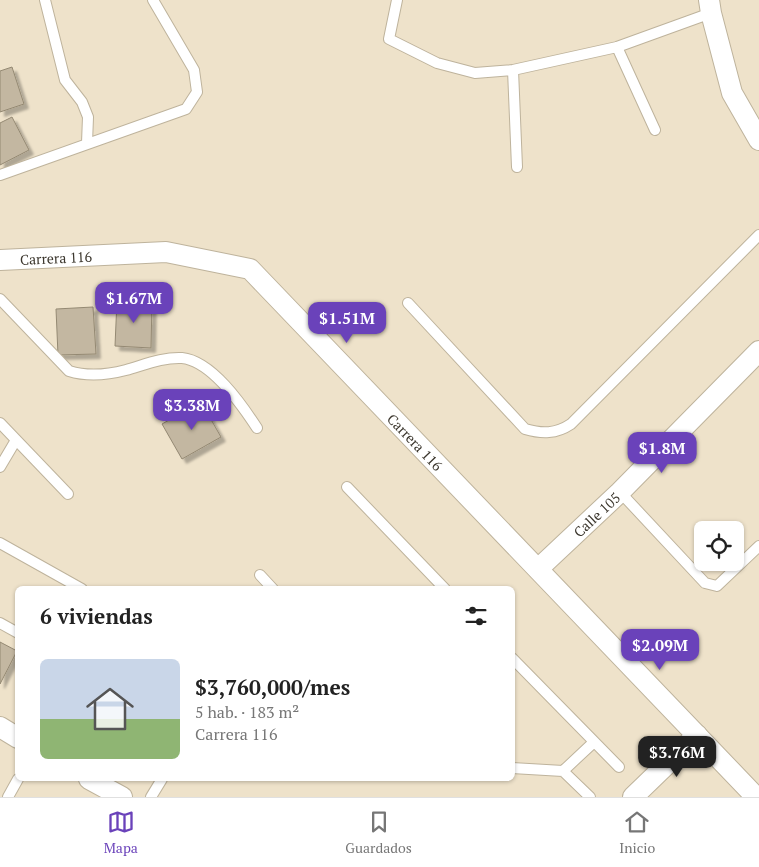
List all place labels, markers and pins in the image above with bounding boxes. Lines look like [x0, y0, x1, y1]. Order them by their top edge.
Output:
pin: $1.67M [93, 282, 175, 324]
pin: $1.51M [306, 302, 388, 344]
pin: $3.38M [151, 388, 233, 431]
pin: $1.8M [627, 432, 697, 474]
pin: $2.09M [619, 628, 701, 671]
pin: $3.76M [636, 736, 718, 778]

